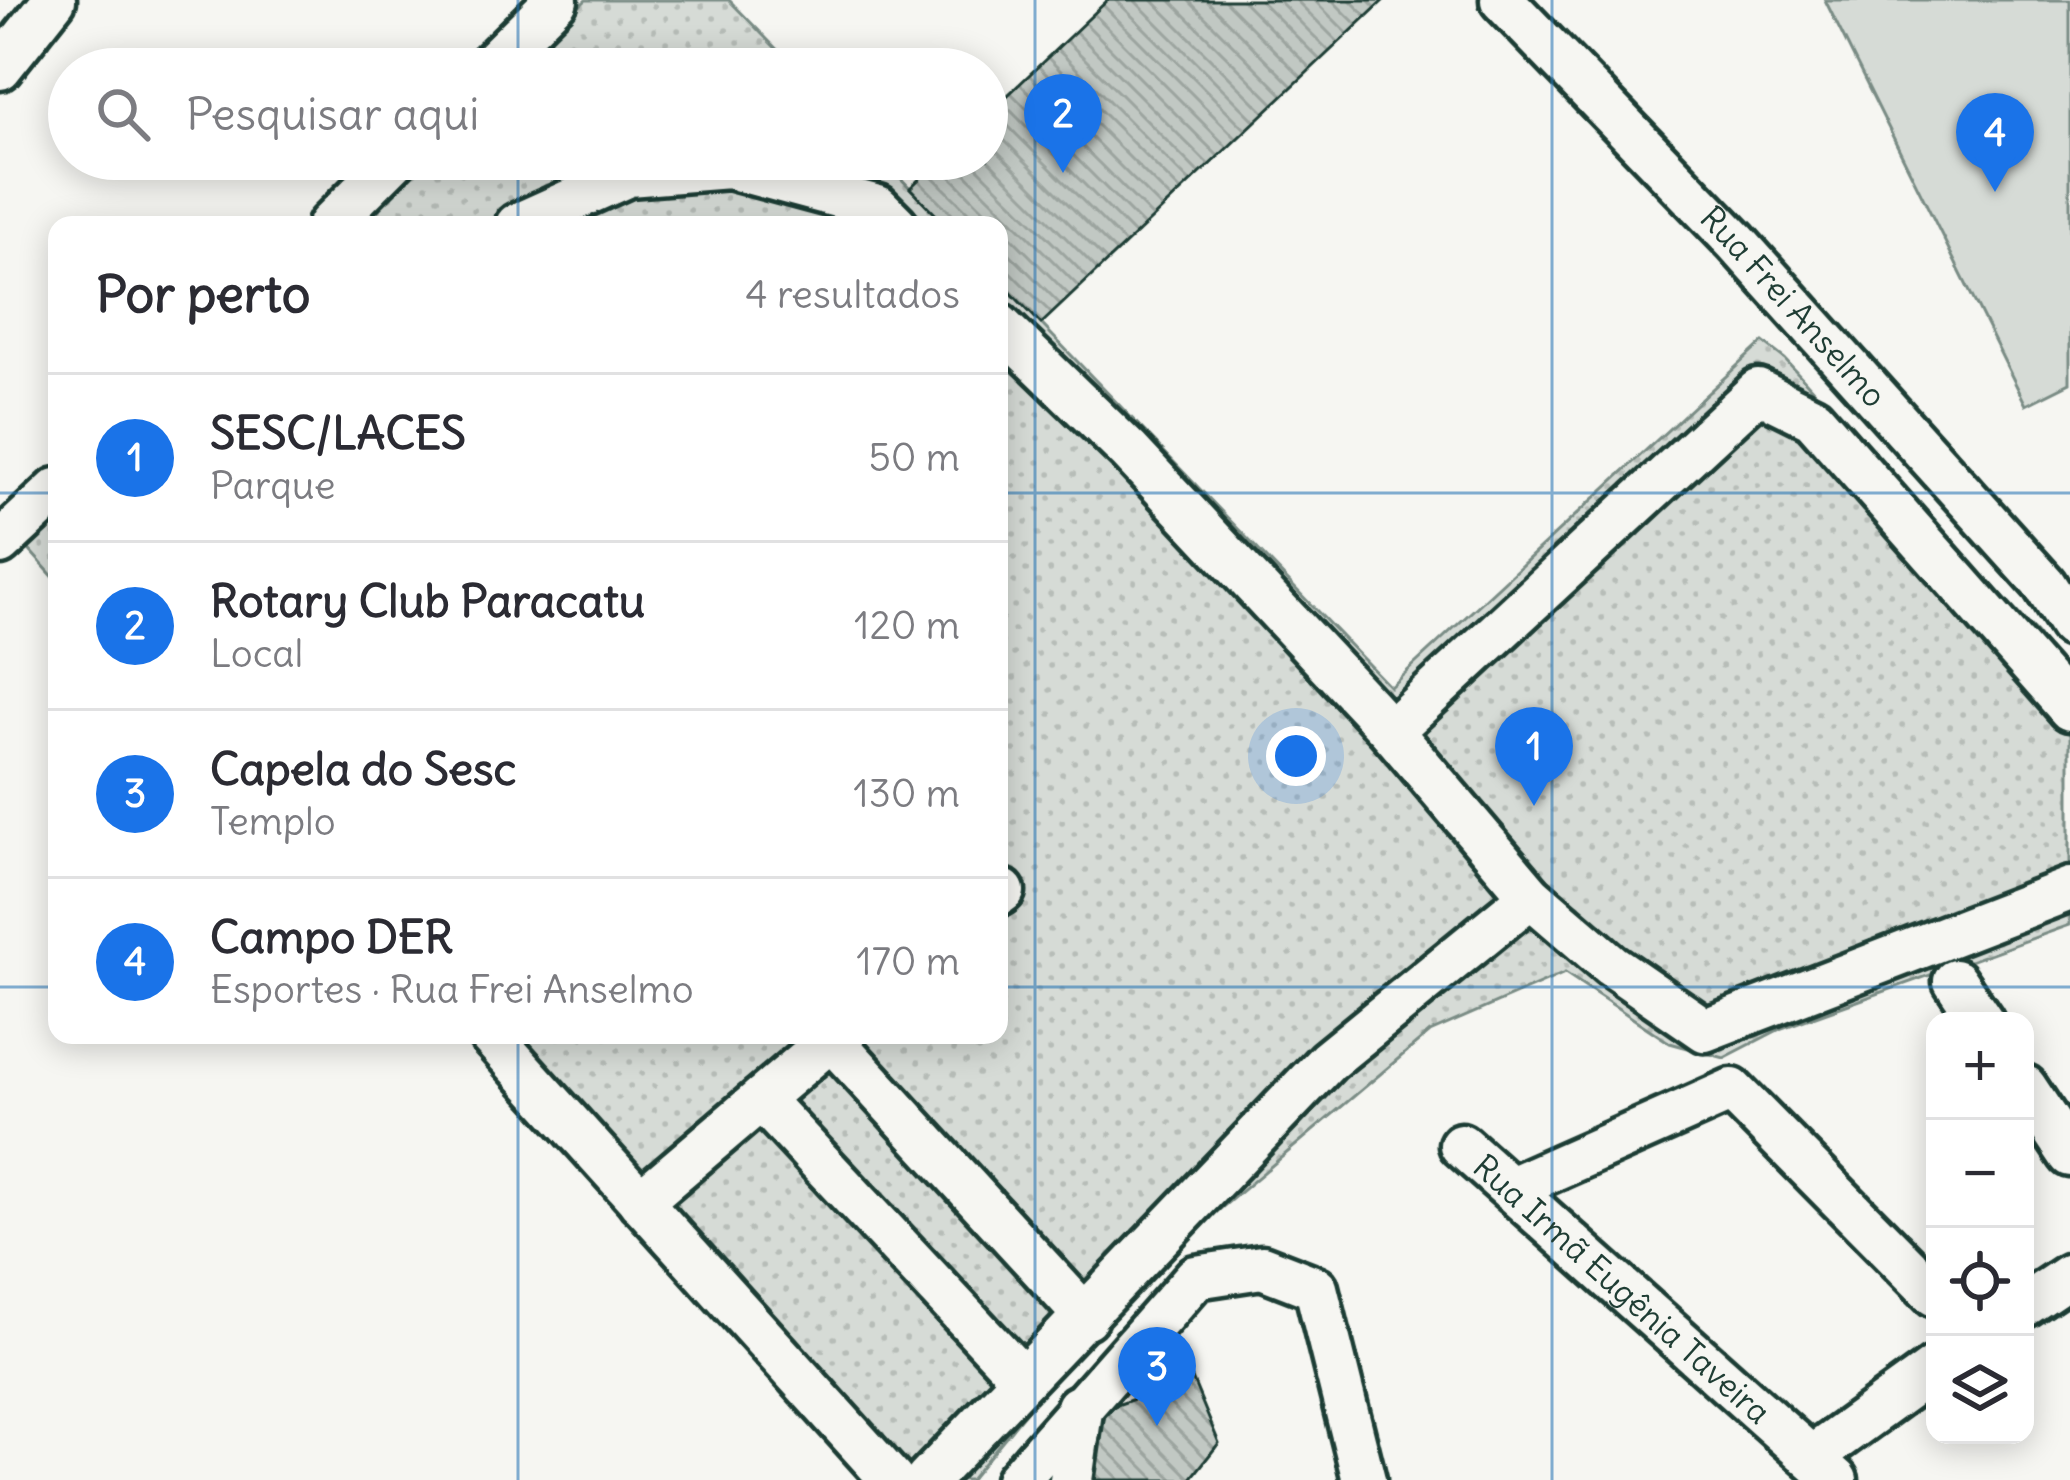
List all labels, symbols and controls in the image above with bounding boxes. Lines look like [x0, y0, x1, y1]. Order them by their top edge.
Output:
search box [48, 48, 1008, 180]
pin: 2 [1024, 74, 1102, 173]
icon: search [90, 81, 156, 147]
text: Pesquisar aqui [186, 86, 479, 142]
pin: 4 [1956, 93, 2034, 192]
street label: Rua Frei Anselmo [1691, 197, 1896, 416]
text: Por perto [96, 262, 310, 326]
text: 4 resultados [745, 270, 960, 319]
text: SESC/LACES [210, 405, 466, 461]
text: 1 [127, 433, 143, 482]
text: 50 m [868, 433, 960, 482]
text: Parque [210, 461, 335, 510]
text: Rotary Club Paracatu [210, 573, 645, 629]
text: 2 [124, 601, 146, 650]
text: 120 m [854, 601, 960, 650]
text: Local [210, 629, 303, 678]
pin: 1 [1495, 707, 1573, 806]
your location [1266, 726, 1326, 786]
text: Capela do Sesc [210, 741, 516, 797]
text: 3 [124, 769, 146, 818]
text: 130 m [853, 769, 960, 818]
text: Templo [210, 797, 336, 846]
text: Campo DER [210, 909, 453, 965]
text: 4 [124, 937, 146, 986]
text: 170 m [856, 937, 960, 986]
text: Esportes · Rua Frei Anselmo [210, 965, 694, 1014]
map controls [1926, 1012, 2034, 1444]
button: + [1926, 1012, 2034, 1120]
button: − [1926, 1120, 2034, 1228]
street label: Rua Irmã Eugênia Taveira [1465, 1145, 1779, 1433]
button: locate [1926, 1228, 2034, 1336]
pin: 3 [1118, 1327, 1196, 1426]
button: layers [1926, 1336, 2034, 1444]

